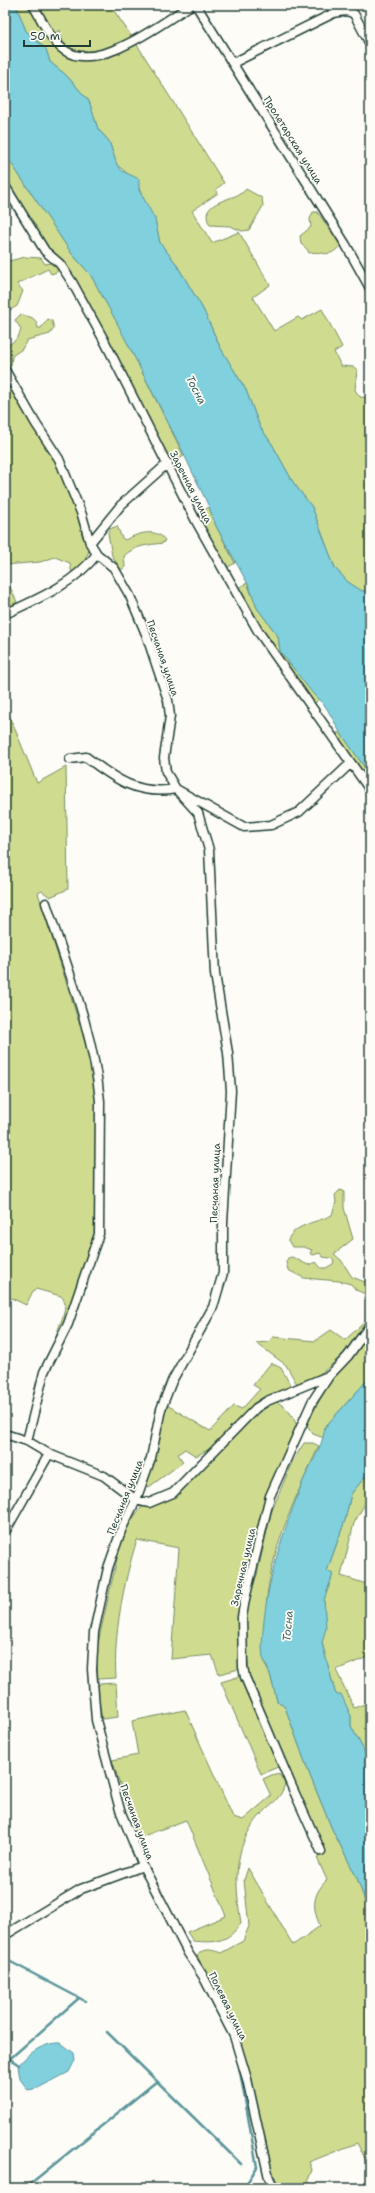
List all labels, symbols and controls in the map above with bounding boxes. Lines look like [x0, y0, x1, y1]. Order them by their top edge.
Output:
scale bar [24, 22, 90, 48]
text: 50 m [30, 28, 60, 44]
street label: Пролетарская улица [261, 94, 326, 187]
water label: Тосна [182, 373, 210, 407]
street label: Заречная улица [167, 449, 215, 526]
street label: Песчаная улица [144, 618, 182, 698]
street label: Песчаная улица [207, 1142, 223, 1223]
street label: Песчаная улица [104, 1457, 146, 1536]
street label: Заречная улица [228, 1526, 258, 1607]
water label: Тосна [279, 1610, 297, 1642]
street label: Песчаная улица [117, 1782, 157, 1862]
street label: Полевая улица [206, 1970, 250, 2043]

